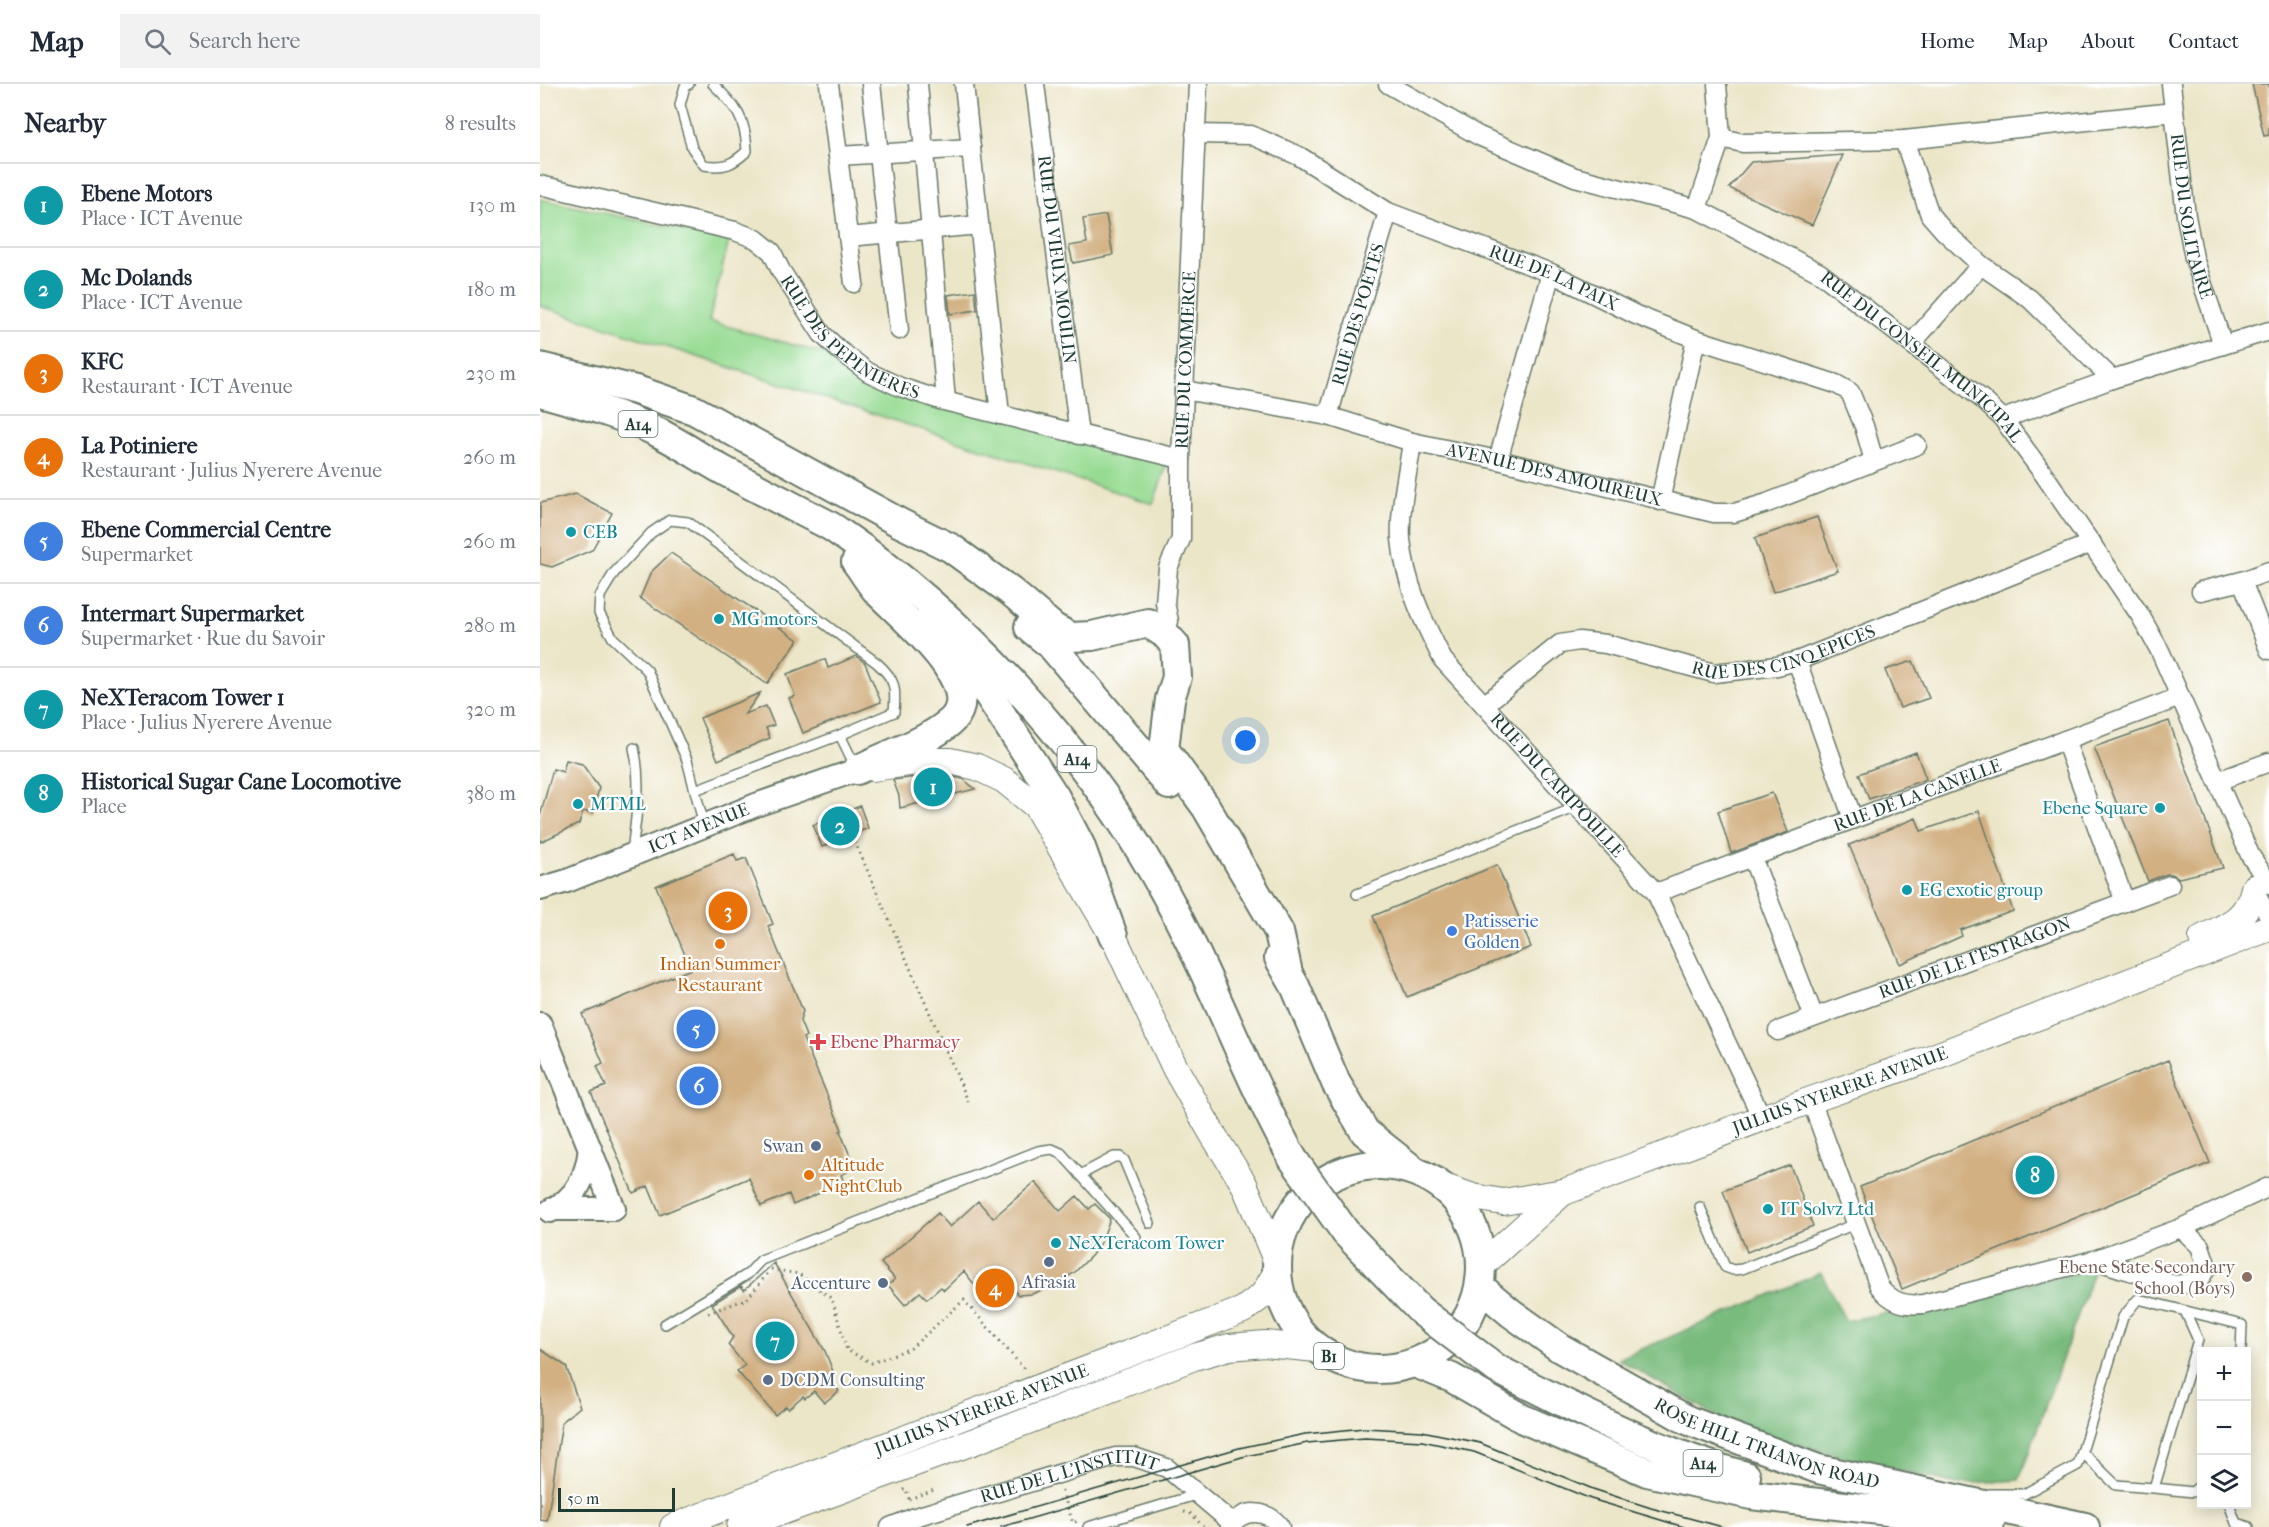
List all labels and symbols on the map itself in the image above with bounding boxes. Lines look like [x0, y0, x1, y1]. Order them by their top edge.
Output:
street label: RUE DU SOLITAIRE [2166, 132, 2217, 302]
street label: RUE DU VIEUX MOULIN [1034, 154, 1081, 366]
street label: RUE DE LA PAIX [1486, 240, 1622, 315]
street label: RUE DES POETES [1327, 241, 1389, 388]
street label: RUE DU CONSEIL MUNICIPAL [1816, 267, 2027, 447]
street label: RUE DU COMMERCE [1171, 270, 1200, 450]
street label: RUE DES PEPINIERES [776, 271, 922, 403]
road number: A14 [618, 411, 658, 437]
street label: AVENUE DES AMOUREUX [1443, 439, 1664, 510]
place label: CEB [583, 522, 618, 543]
marker: CEB [564, 525, 578, 539]
place label: MG motors [731, 609, 818, 630]
marker: MG motors [712, 612, 726, 626]
street label: RUE DES CINQ EPICES [1689, 620, 1878, 684]
street label: RUE DU CARIPOULLE [1486, 708, 1628, 861]
your location [1231, 726, 1260, 755]
road number: A14 [1058, 746, 1096, 772]
street label: RUE DE LA CANELLE [1831, 754, 2004, 836]
pin: 1 [914, 764, 952, 810]
place label: MTML [590, 794, 646, 815]
marker: MTML [571, 797, 585, 811]
street label: ICT AVENUE [645, 798, 752, 858]
place label: Ebene Square [2042, 798, 2148, 819]
marker: Ebene Square [2153, 801, 2167, 815]
pin: 2 [820, 804, 860, 848]
place label: EG exotic group [1919, 880, 2043, 901]
marker: EG exotic group [1900, 883, 1914, 897]
pin: 3 [708, 888, 747, 934]
place label: Patisserie Golden [1464, 911, 1539, 953]
street label: RUE DE LE I'ESTRAGON [1876, 912, 2074, 1003]
marker: Patisserie Golden [1445, 924, 1459, 938]
marker: Indian Summer Restaurant [713, 937, 727, 951]
place label: Indian Summer Restaurant [660, 954, 781, 996]
pin: 5 [676, 1006, 716, 1052]
place label: Ebene Pharmacy [830, 1032, 962, 1053]
marker: Ebene Pharmacy [811, 1035, 825, 1049]
street label: JULIUS NYERERE AVENUE [1728, 1042, 1951, 1140]
pin: 6 [680, 1064, 718, 1108]
place label: Swan [763, 1136, 805, 1157]
marker: Swan [809, 1139, 823, 1153]
pin: 8 [2016, 1152, 2054, 1198]
place label: Altitude NightClub [820, 1155, 902, 1197]
marker: Altitude NightClub [802, 1168, 816, 1182]
place label: IT Solvz Ltd [1780, 1199, 1874, 1220]
marker: IT Solvz Ltd [1761, 1202, 1775, 1216]
place label: NeXTeracom Tower [1068, 1233, 1225, 1254]
marker: NeXTeracom Tower [1049, 1236, 1063, 1250]
marker: Afrasia [1042, 1255, 1056, 1269]
place label: Ebene State Secondary School (Boys) [2058, 1257, 2236, 1299]
pin: 4 [976, 1266, 1014, 1310]
marker: Ebene State Secondary School (Boys) [2240, 1270, 2254, 1284]
place label: Afrasia [1021, 1272, 1077, 1293]
place label: Accenture [790, 1273, 871, 1294]
marker: Accenture [876, 1276, 890, 1290]
pin: 7 [756, 1318, 794, 1364]
road number: B1 [1314, 1343, 1344, 1369]
street label: JULIUS NYERERE AVENUE [870, 1359, 1091, 1461]
place label: DCDM Consulting [780, 1370, 925, 1391]
marker: DCDM Consulting [761, 1373, 775, 1387]
street label: ROSE HILL TRIANON ROAD [1651, 1393, 1882, 1493]
street label: RUE DE L L'INSTITUT [978, 1447, 1163, 1507]
road number: A14 [1684, 1450, 1722, 1476]
scale bar [558, 1485, 675, 1512]

